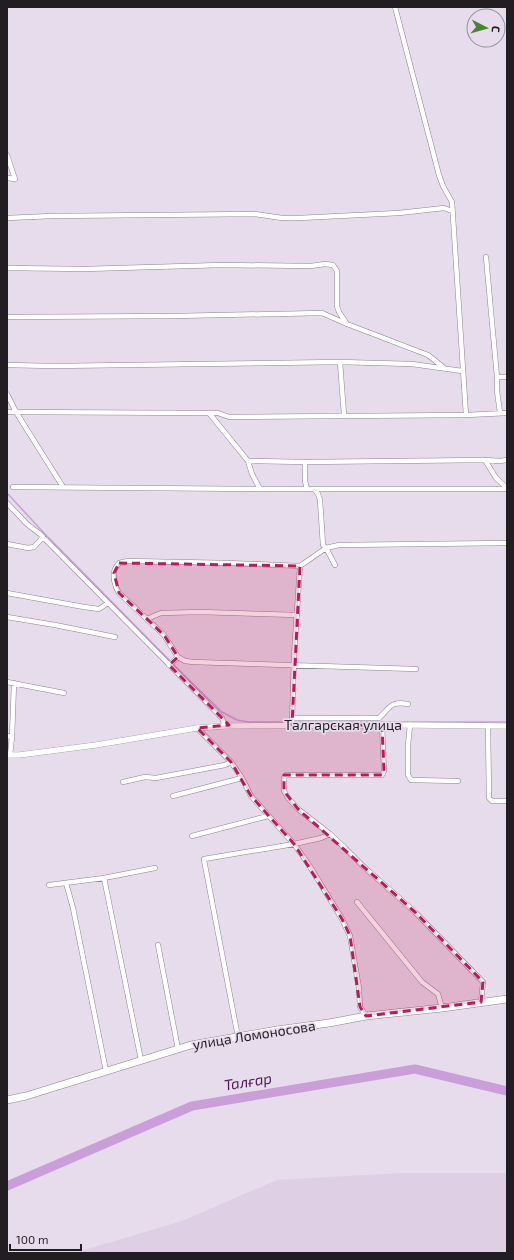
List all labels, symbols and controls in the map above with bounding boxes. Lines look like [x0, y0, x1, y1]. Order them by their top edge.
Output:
north arrow [466, 8, 506, 48]
text: С [490, 25, 503, 34]
street label: Талгарская улица [284, 716, 402, 733]
street label: улица Ломоносова [191, 1016, 317, 1053]
water label: Талғар [223, 1068, 273, 1094]
scale bar [10, 1226, 81, 1252]
text: 100 m [16, 1232, 48, 1246]

